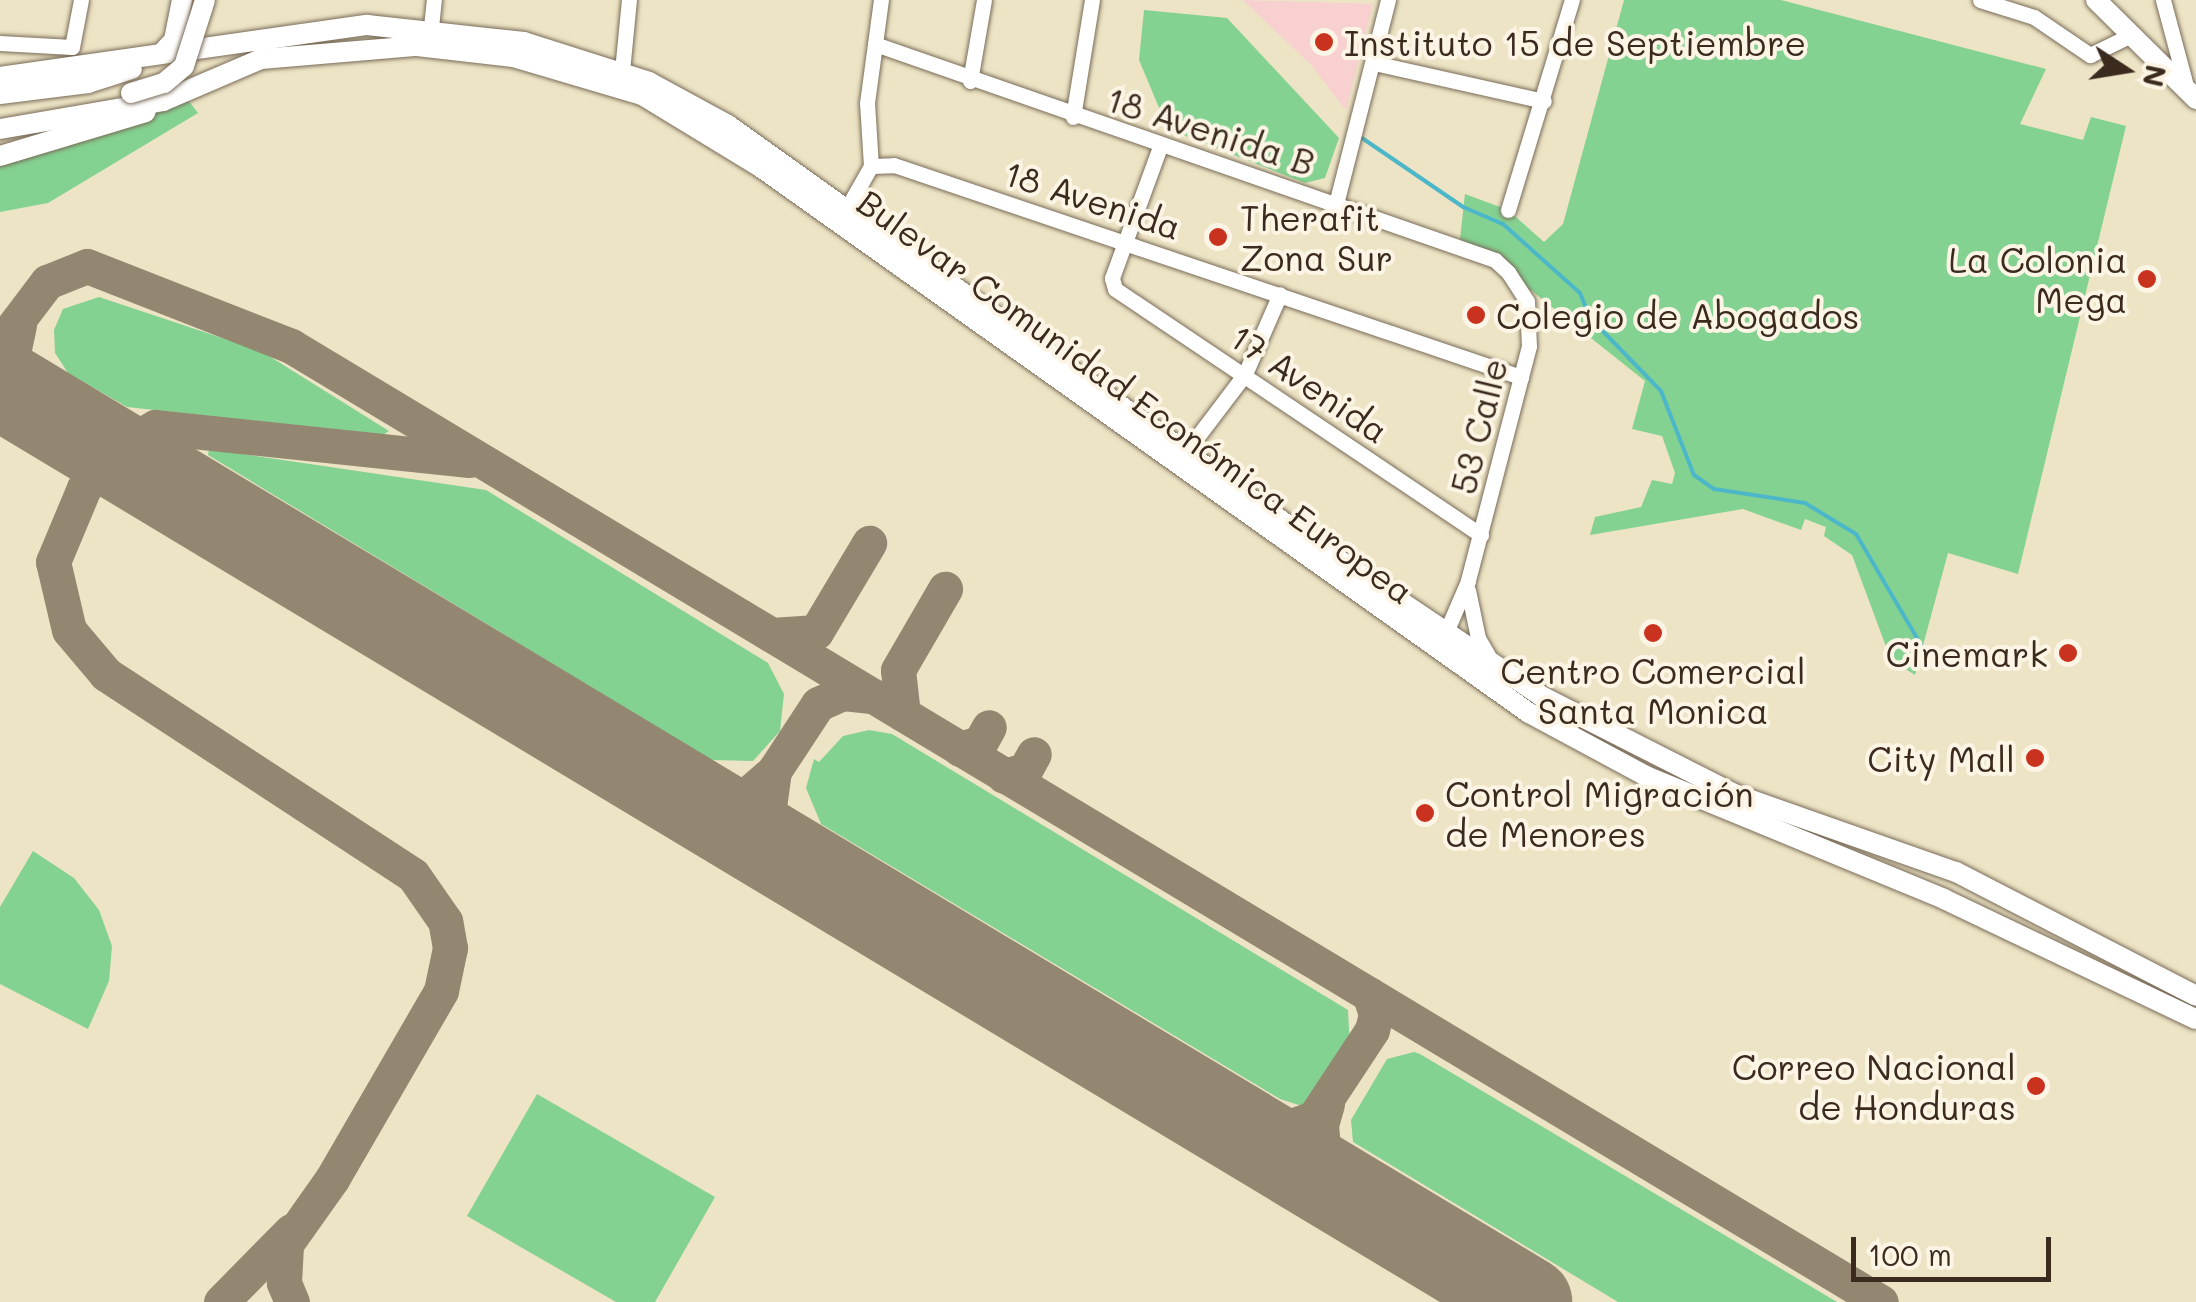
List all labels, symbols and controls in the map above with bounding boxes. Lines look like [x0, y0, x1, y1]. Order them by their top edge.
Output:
north arrow [2076, 20, 2176, 120]
place label: Instituto 15 de Septiembre [1344, 21, 1806, 63]
marker: Instituto 15 de Septiembre [1313, 31, 1335, 53]
text: N [2136, 62, 2175, 90]
street label: 18 Avenida B [1102, 77, 1320, 183]
street label: 18 Avenida [999, 151, 1187, 247]
street label: Bulevar Comunidad Económica Europea [850, 180, 1422, 612]
place label: Therafit Zona Sur [1240, 196, 1393, 278]
marker: Therafit Zona Sur [1205, 224, 1231, 250]
place label: La Colonia Mega [1948, 238, 2127, 320]
marker: La Colonia Mega [2136, 268, 2158, 290]
place label: Colegio de Abogados [1496, 294, 1860, 336]
marker: Colegio de Abogados [1465, 304, 1487, 326]
street label: 17 Avenida [1223, 315, 1397, 451]
street label: 53 Calle [1441, 354, 1515, 498]
marker: Centro Comercial Santa Monica [1642, 622, 1664, 644]
place label: Cinemark [1885, 632, 2048, 674]
marker: Cinemark [2057, 642, 2079, 664]
place label: Centro Comercial Santa Monica [1500, 649, 1806, 731]
place label: City Mall [1867, 737, 2015, 779]
marker: City Mall [2024, 747, 2046, 769]
place label: Control Migración de Menores [1445, 772, 1754, 854]
marker: Control Migración de Menores [1414, 802, 1436, 824]
place label: Correo Nacional de Honduras [1732, 1045, 2016, 1127]
marker: Correo Nacional de Honduras [2025, 1075, 2047, 1097]
scale bar [1856, 1217, 2056, 1279]
text: 100 m [1868, 1234, 1952, 1274]

